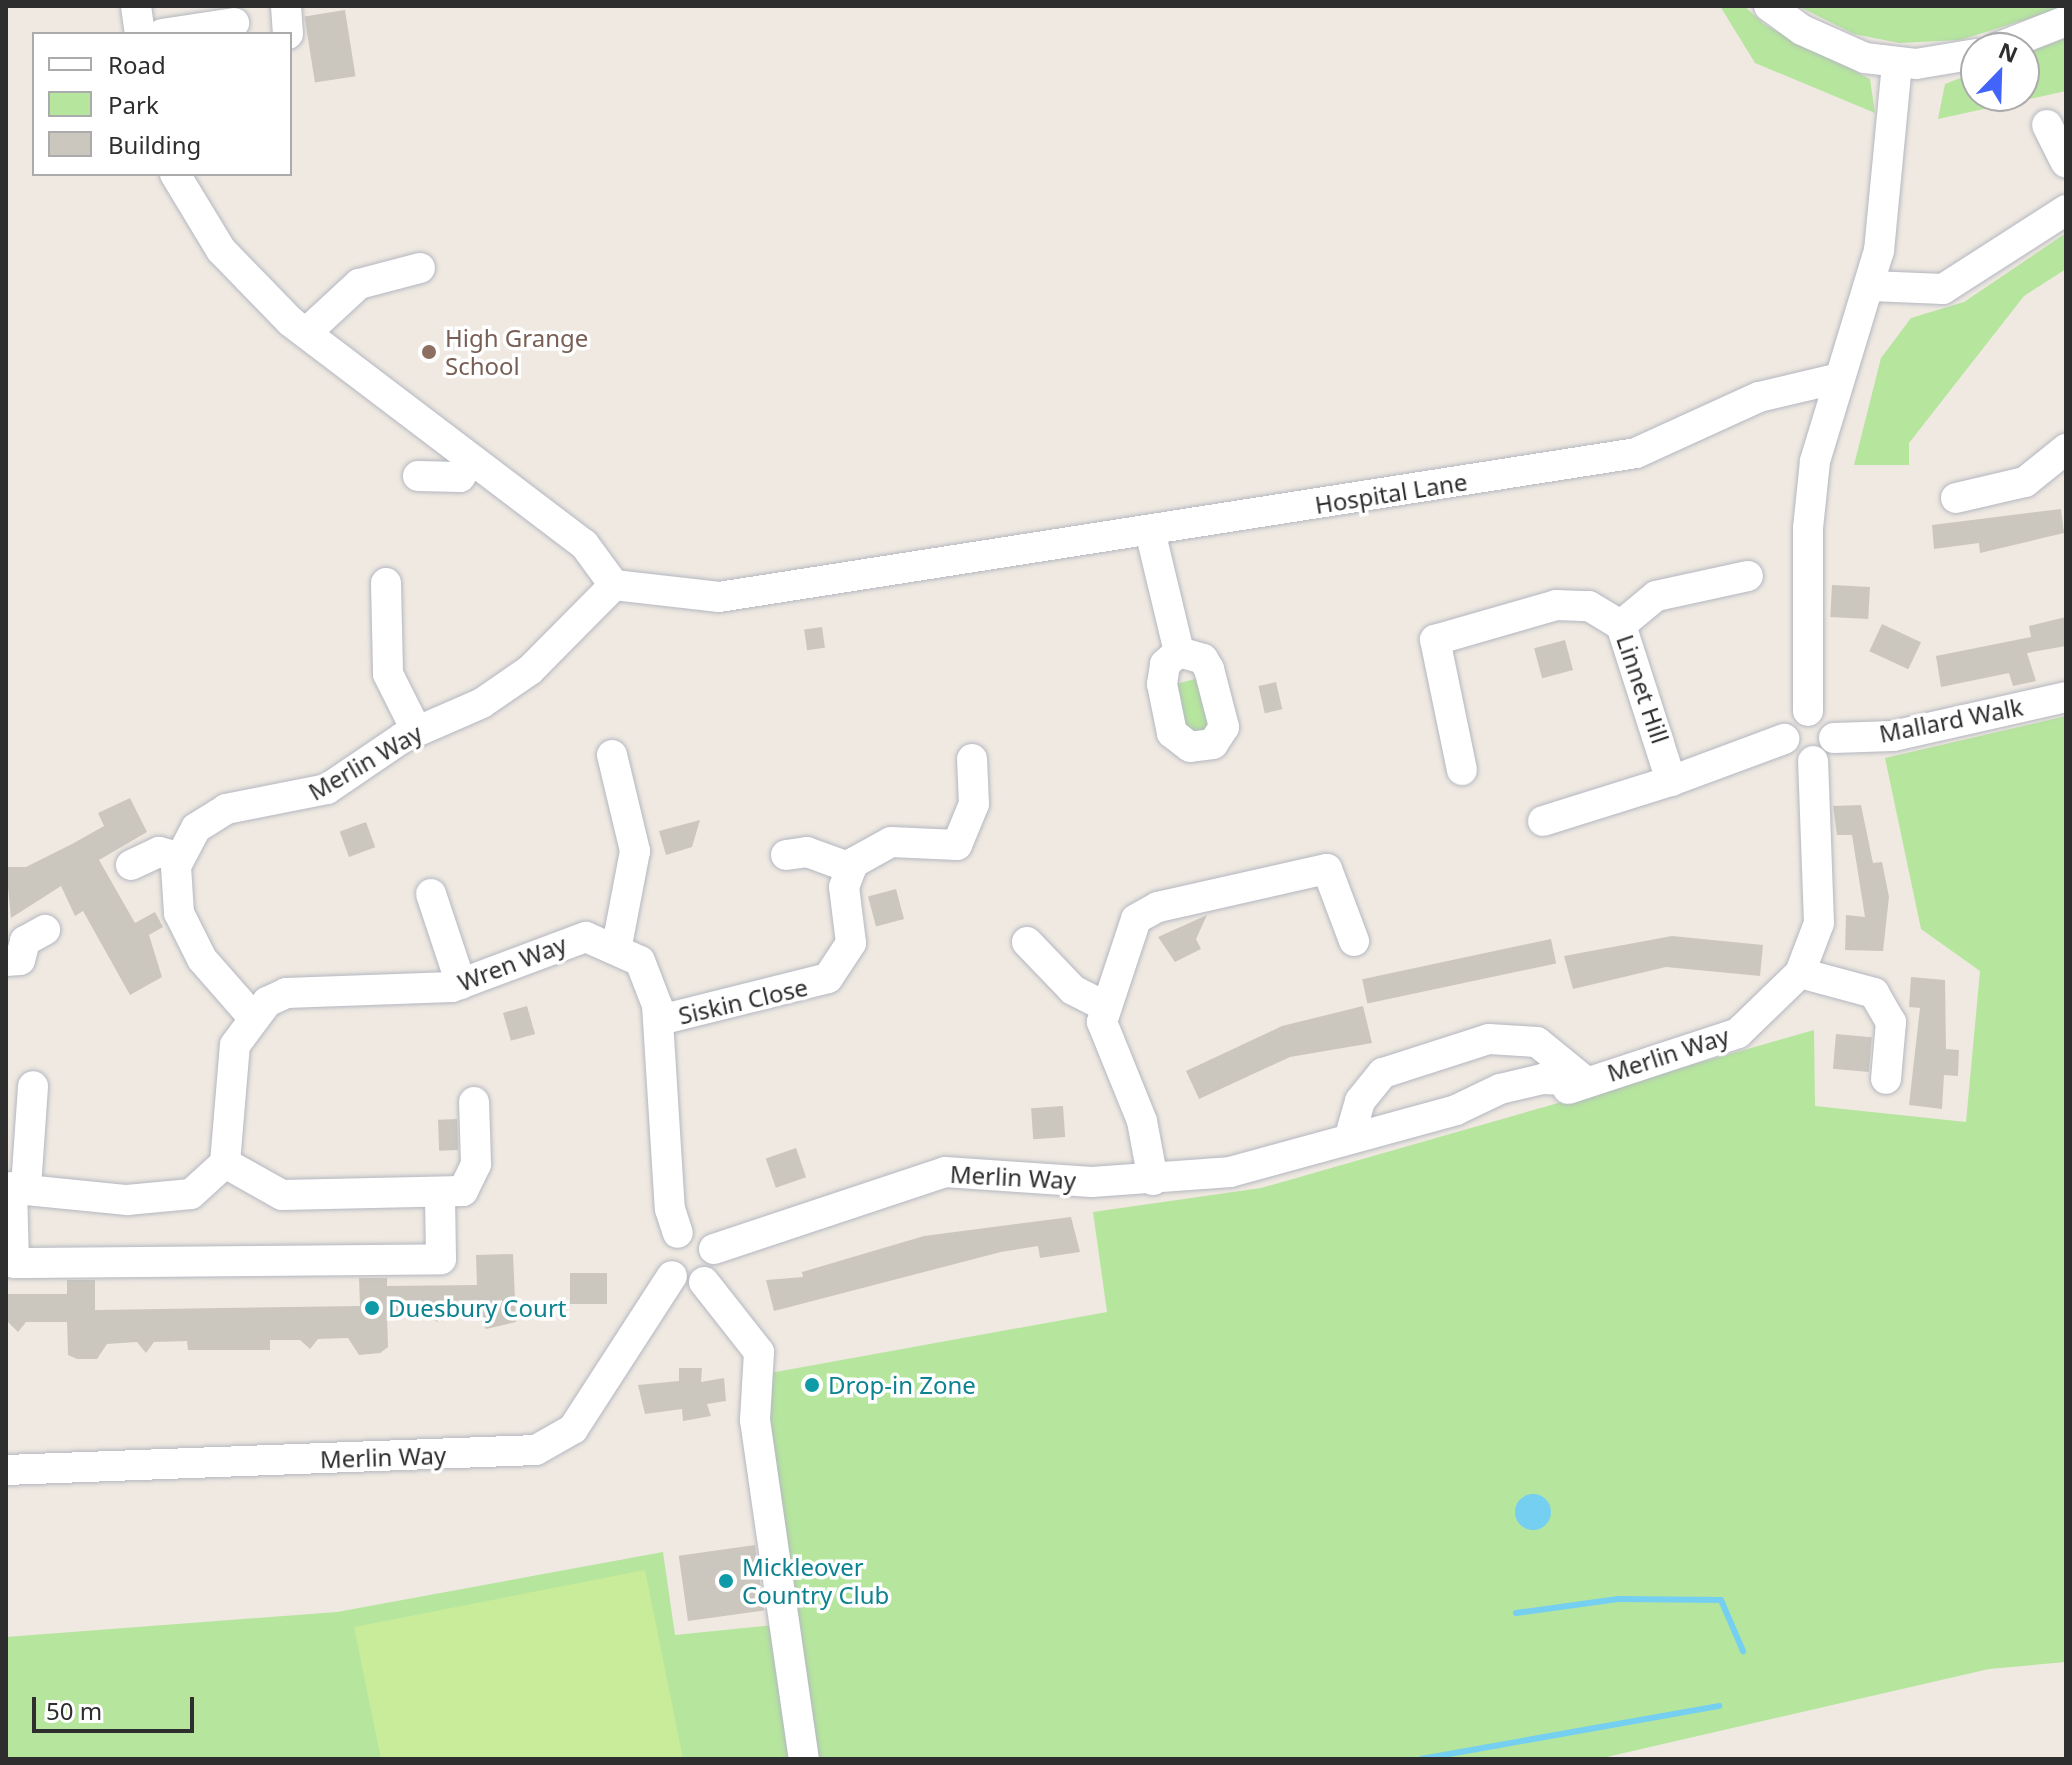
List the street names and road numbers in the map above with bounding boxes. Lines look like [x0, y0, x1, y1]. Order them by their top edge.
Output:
street label: Hospital Lane [1313, 467, 1469, 519]
street label: Linnet Hill [1611, 631, 1675, 747]
street label: Mallard Walk [1877, 692, 2025, 748]
street label: Merlin Way [303, 718, 427, 806]
street label: Wren Way [454, 929, 570, 997]
street label: Siskin Close [676, 972, 810, 1030]
street label: Merlin Way [1604, 1021, 1732, 1087]
street label: Merlin Way [949, 1159, 1077, 1195]
street label: Merlin Way [319, 1440, 447, 1474]

